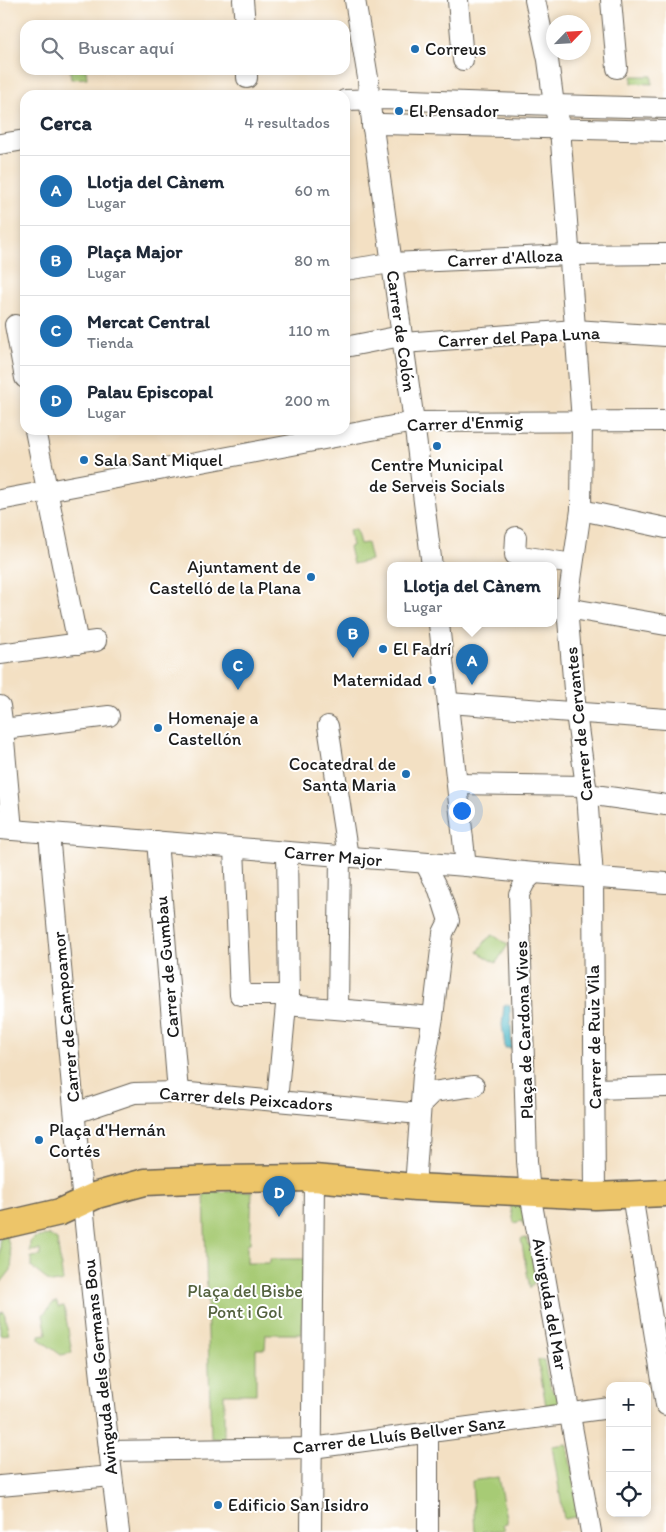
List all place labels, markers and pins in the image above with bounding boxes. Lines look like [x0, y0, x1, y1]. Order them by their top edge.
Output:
place label: Correus [425, 38, 486, 60]
marker: Correus [409, 43, 421, 55]
place label: El Pensador [409, 100, 499, 122]
marker: El Pensador [393, 105, 405, 117]
marker: Centre Municipal de Serveis Socials [431, 440, 443, 452]
place label: Sala Sant Miquel [94, 449, 223, 471]
marker: Sala Sant Miquel [78, 454, 90, 466]
place label: Centre Municipal de Serveis Socials [369, 454, 505, 497]
place label: Ajuntament de Castelló de la Plana [149, 556, 302, 599]
marker: Ajuntament de Castelló de la Plana [305, 571, 317, 583]
pin: B [337, 617, 369, 658]
place label: El Fadrí [393, 638, 452, 660]
marker: El Fadrí [377, 643, 389, 655]
pin: A [456, 644, 488, 685]
pin: C [222, 649, 254, 690]
place label: Maternidad [333, 669, 422, 691]
marker: Maternidad [426, 674, 438, 686]
place label: Homenaje a Castellón [168, 707, 258, 750]
marker: Homenaje a Castellón [152, 722, 164, 734]
place label: Cocatedral de Santa Maria [289, 753, 396, 796]
marker: Cocatedral de Santa Maria [400, 768, 412, 780]
place label: Plaça d'Hernán Cortés [49, 1119, 166, 1162]
marker: Plaça d'Hernán Cortés [33, 1134, 45, 1146]
pin: D [263, 1176, 295, 1217]
place label: Edificio San Isidro [228, 1494, 369, 1516]
marker: Edificio San Isidro [212, 1499, 224, 1511]

